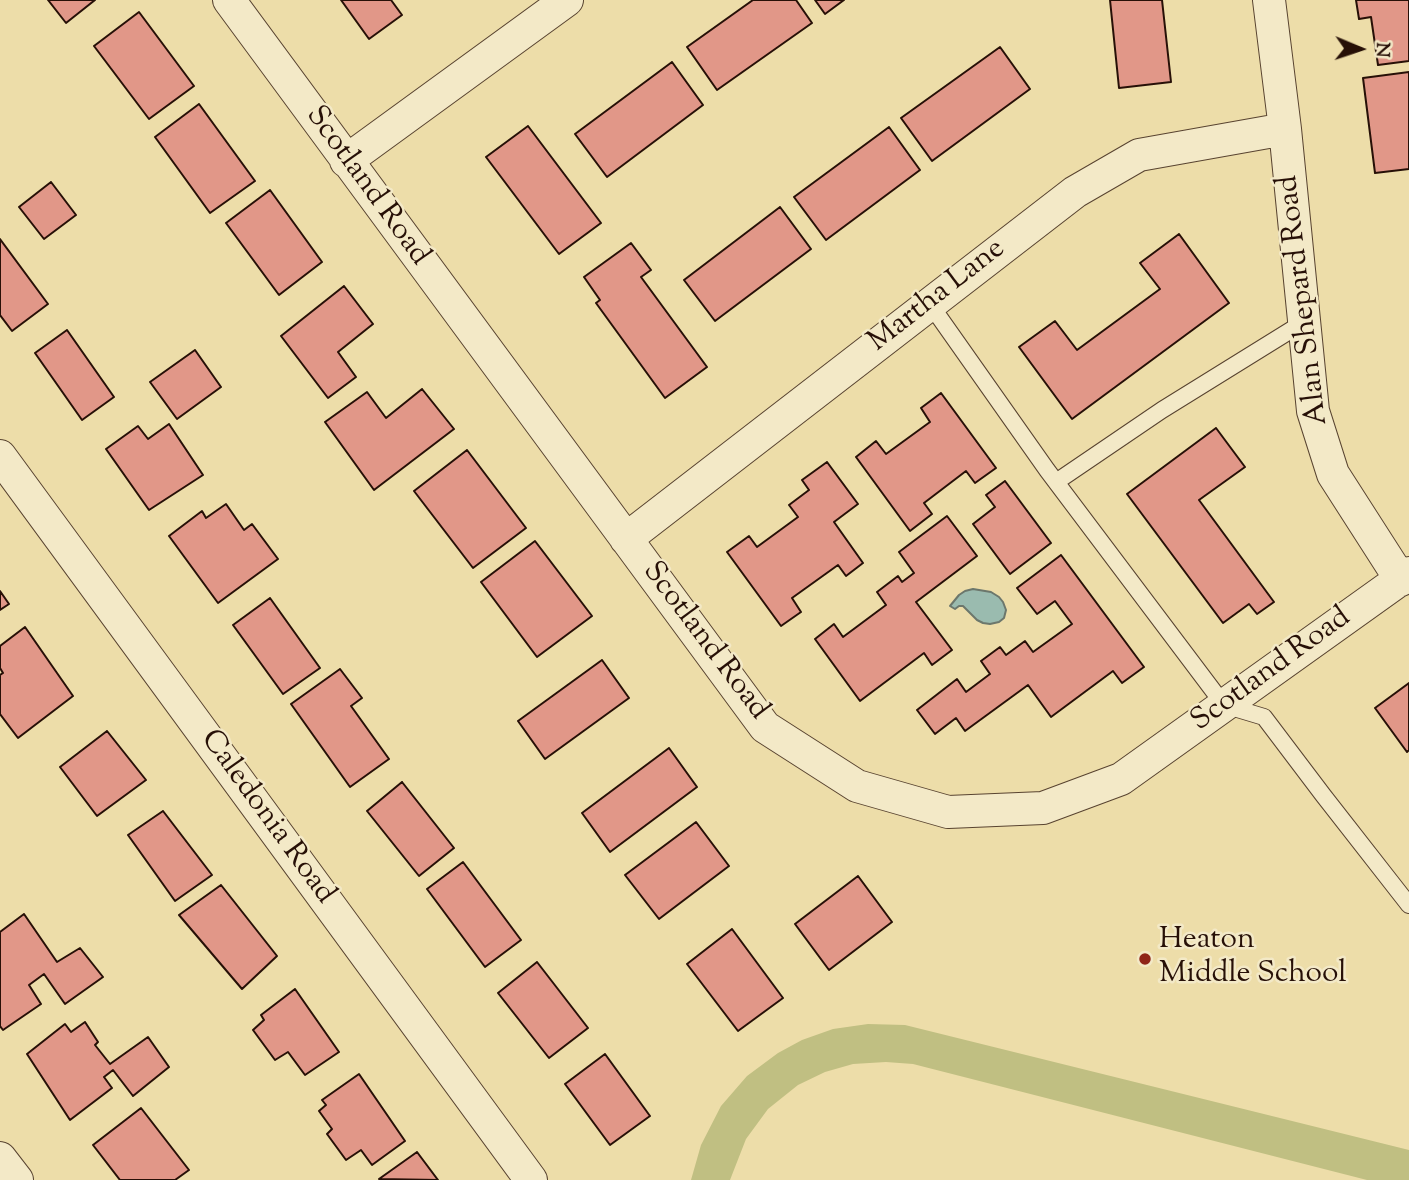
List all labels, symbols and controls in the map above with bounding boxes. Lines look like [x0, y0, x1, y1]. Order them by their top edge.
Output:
north arrow [1325, 14, 1395, 84]
text: N [1368, 42, 1395, 58]
street label: Scotland Road [296, 100, 436, 274]
street label: Alan Shepard Road [1272, 173, 1338, 427]
street label: Martha Lane [862, 232, 1014, 362]
street label: Scotland Road [633, 556, 775, 728]
street label: Scotland Road [1185, 601, 1359, 741]
street label: Caledonia Road [191, 724, 341, 912]
place label: Heaton Middle School [1159, 924, 1347, 995]
marker: Heaton Middle School [1137, 951, 1153, 967]

